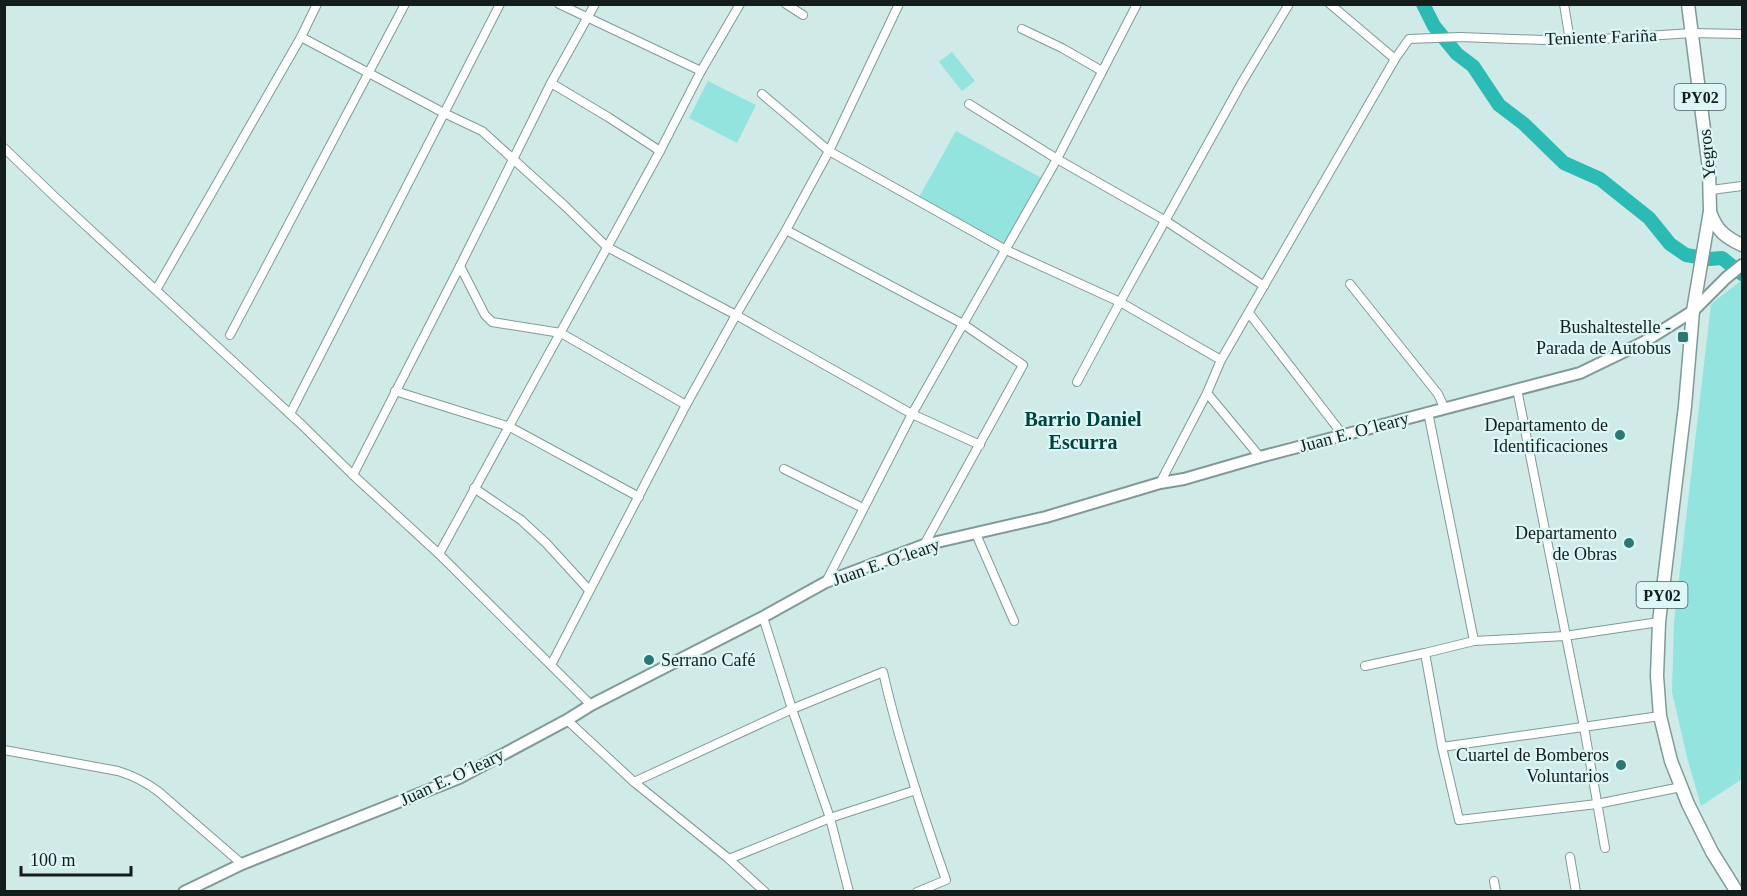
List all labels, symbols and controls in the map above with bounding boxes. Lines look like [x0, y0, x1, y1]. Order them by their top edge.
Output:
street label: Teniente Fariña [1545, 25, 1657, 49]
road number: PY02 [1674, 84, 1726, 110]
street label: Yegros [1694, 128, 1720, 180]
place label: Bushaltestelle - Parada de Autobus [1536, 317, 1671, 358]
marker: Bushaltestelle - Parada de Autobus [1676, 330, 1690, 344]
district label: Barrio Daniel Escurra [1024, 408, 1142, 453]
street label: Juan E. O´leary [1297, 408, 1411, 456]
place label: Departamento de Identificaciones [1485, 415, 1608, 456]
marker: Departamento de Identificaciones [1613, 428, 1627, 442]
place label: Departamento de Obras [1515, 523, 1617, 564]
street label: Juan E. O´leary [830, 534, 942, 590]
marker: Departamento de Obras [1622, 536, 1636, 550]
road number: PY02 [1636, 582, 1688, 608]
place label: Serrano Café [661, 650, 755, 670]
marker: Serrano Café [642, 653, 656, 667]
street label: Juan E. O´leary [397, 744, 507, 810]
place label: Cuartel de Bomberos Voluntarios [1456, 745, 1609, 786]
marker: Cuartel de Bomberos Voluntarios [1614, 758, 1628, 772]
scale bar [21, 839, 130, 877]
text: 100 m [30, 850, 76, 870]

